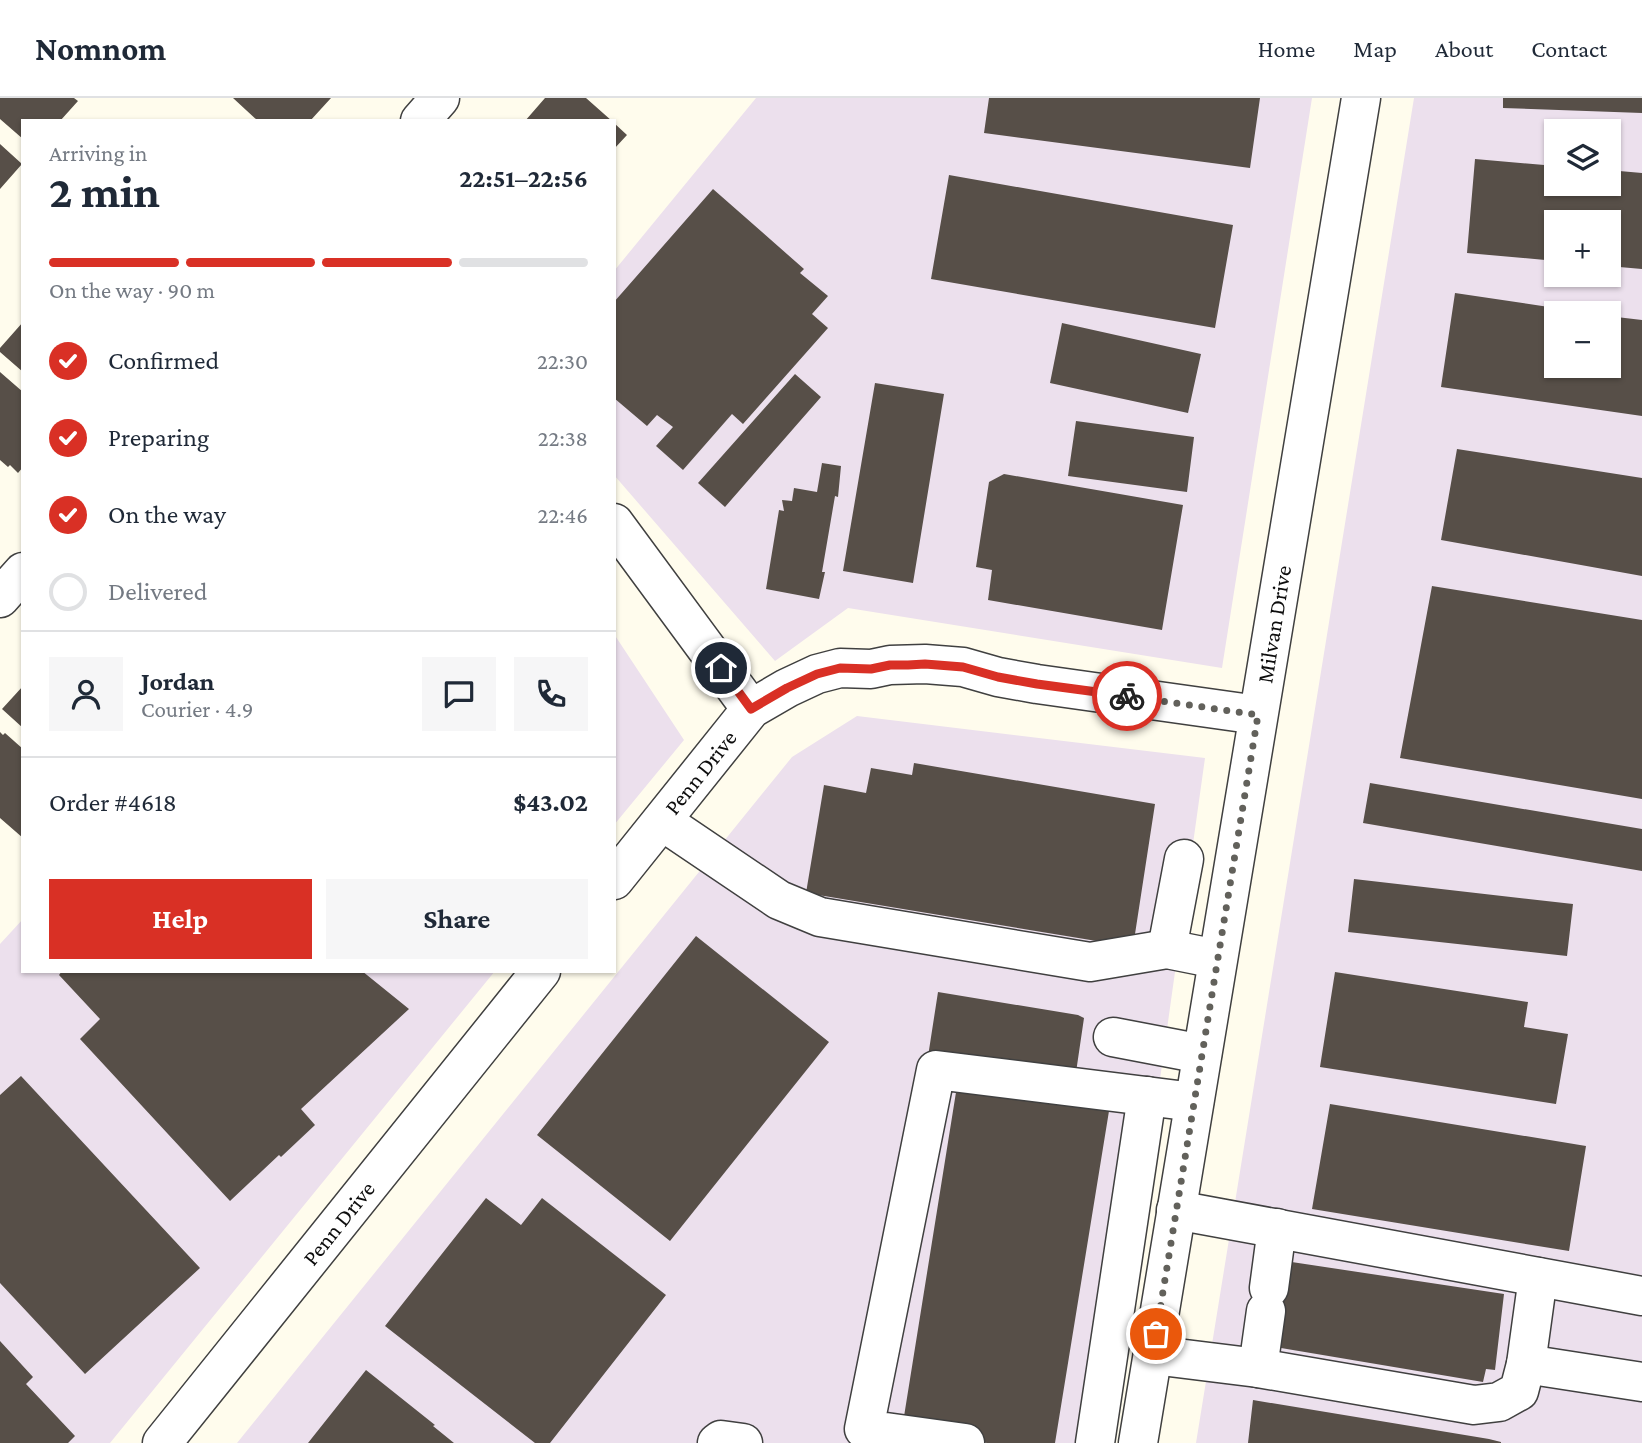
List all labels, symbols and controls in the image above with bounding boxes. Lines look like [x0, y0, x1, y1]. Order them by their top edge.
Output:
text: Nomnom [35, 30, 166, 67]
text: Home [1258, 35, 1315, 62]
text: Map [1353, 35, 1397, 62]
text: About [1435, 35, 1493, 62]
text: Contact [1531, 35, 1607, 62]
map controls [1544, 119, 1621, 378]
button: layers [1544, 119, 1621, 196]
text: Arriving in [49, 140, 147, 166]
text: 22:51–22:56 [459, 164, 588, 193]
text: 2 min [49, 166, 160, 217]
button: + [1544, 210, 1621, 287]
text: On the way · 90 m [49, 277, 215, 303]
button: − [1544, 301, 1621, 378]
icon: check [49, 342, 87, 380]
text: Confirmed [108, 346, 219, 375]
text: 22:30 [537, 348, 588, 374]
icon: check [49, 419, 87, 457]
text: Preparing [108, 423, 209, 452]
text: 22:38 [538, 425, 588, 451]
icon: check [49, 496, 87, 534]
text: On the way [108, 500, 226, 529]
text: 22:46 [538, 502, 588, 528]
street label: Milvan Drive [1251, 563, 1296, 685]
text: Delivered [108, 577, 207, 606]
pin [691, 638, 751, 698]
icon: home [702, 649, 740, 687]
button: person [49, 657, 123, 731]
button: chat [422, 657, 496, 731]
button: phone [514, 657, 588, 731]
courier [1092, 661, 1162, 731]
text: Jordan [141, 667, 215, 696]
icon: bike [1108, 677, 1146, 715]
text: Courier · 4.9 [141, 696, 253, 722]
street label: Penn Drive [659, 725, 742, 820]
text: Order #4618 [49, 788, 177, 817]
text: $43.02 [513, 788, 588, 817]
button: Help [49, 879, 312, 959]
button: Share [326, 879, 588, 959]
street label: Penn Drive [297, 1176, 380, 1270]
pin [1126, 1304, 1186, 1364]
icon: bag [1137, 1315, 1175, 1353]

